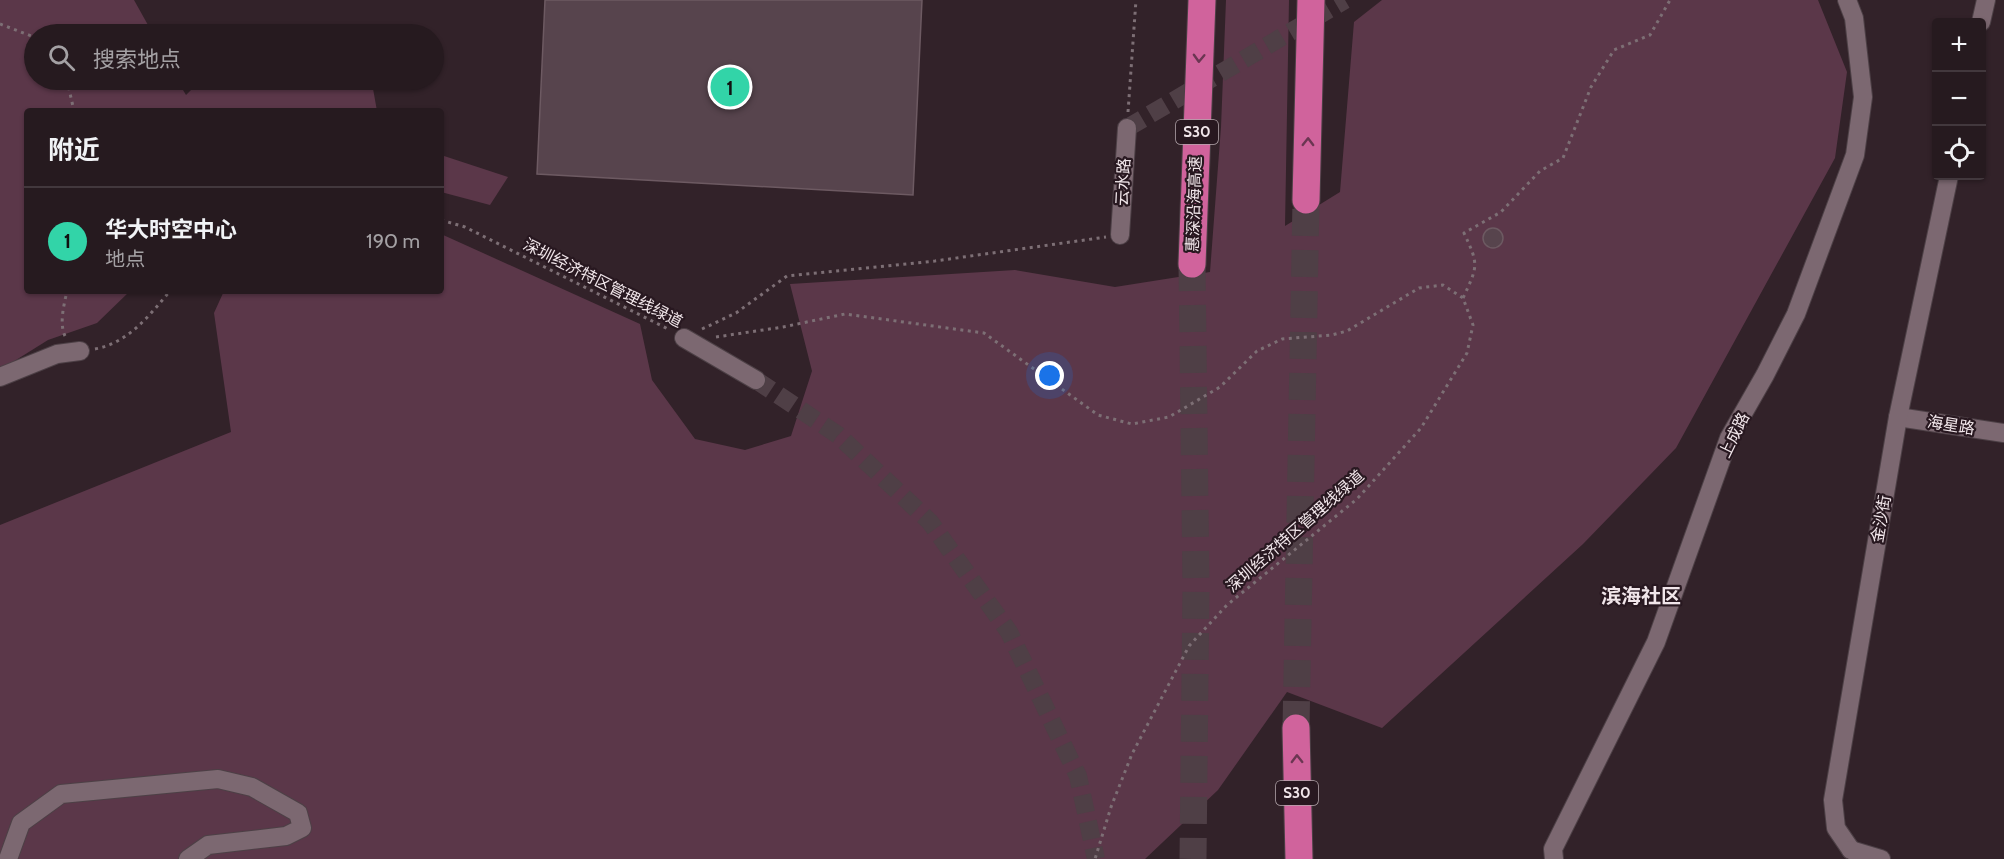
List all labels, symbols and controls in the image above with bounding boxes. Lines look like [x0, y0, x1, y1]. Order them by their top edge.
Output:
map controls [1932, 18, 1986, 180]
button: + [1932, 18, 1986, 72]
search box [24, 24, 444, 90]
icon: search [45, 41, 78, 74]
text: 搜索地点 [93, 46, 181, 73]
one-way arrow [1193, 54, 1206, 63]
pin: 1 [710, 64, 750, 110]
button: − [1932, 72, 1986, 126]
road number: S30 [1176, 120, 1218, 144]
button: locate [1932, 126, 1986, 180]
text: 附近 [48, 134, 100, 166]
one-way arrow [1301, 137, 1314, 146]
street label: 惠深沿海高速 [1183, 156, 1205, 252]
street label: 云水路 [1112, 158, 1134, 206]
text: 华大时空中心 [105, 216, 237, 243]
text: 1 [64, 229, 71, 253]
text: 190 m [366, 229, 420, 253]
street label: 深圳经济特区管理线绿道 [520, 235, 686, 331]
text: 地点 [105, 247, 145, 271]
your location [1035, 361, 1064, 390]
street label: 上成路 [1715, 409, 1753, 461]
street label: 海星路 [1926, 412, 1976, 438]
street label: 深圳经济特区管理线绿道 [1222, 466, 1368, 596]
street label: 金沙街 [1867, 494, 1895, 544]
district label: 滨海社区 [1601, 584, 1681, 608]
one-way arrow [1290, 754, 1303, 763]
road number: S30 [1276, 781, 1318, 805]

